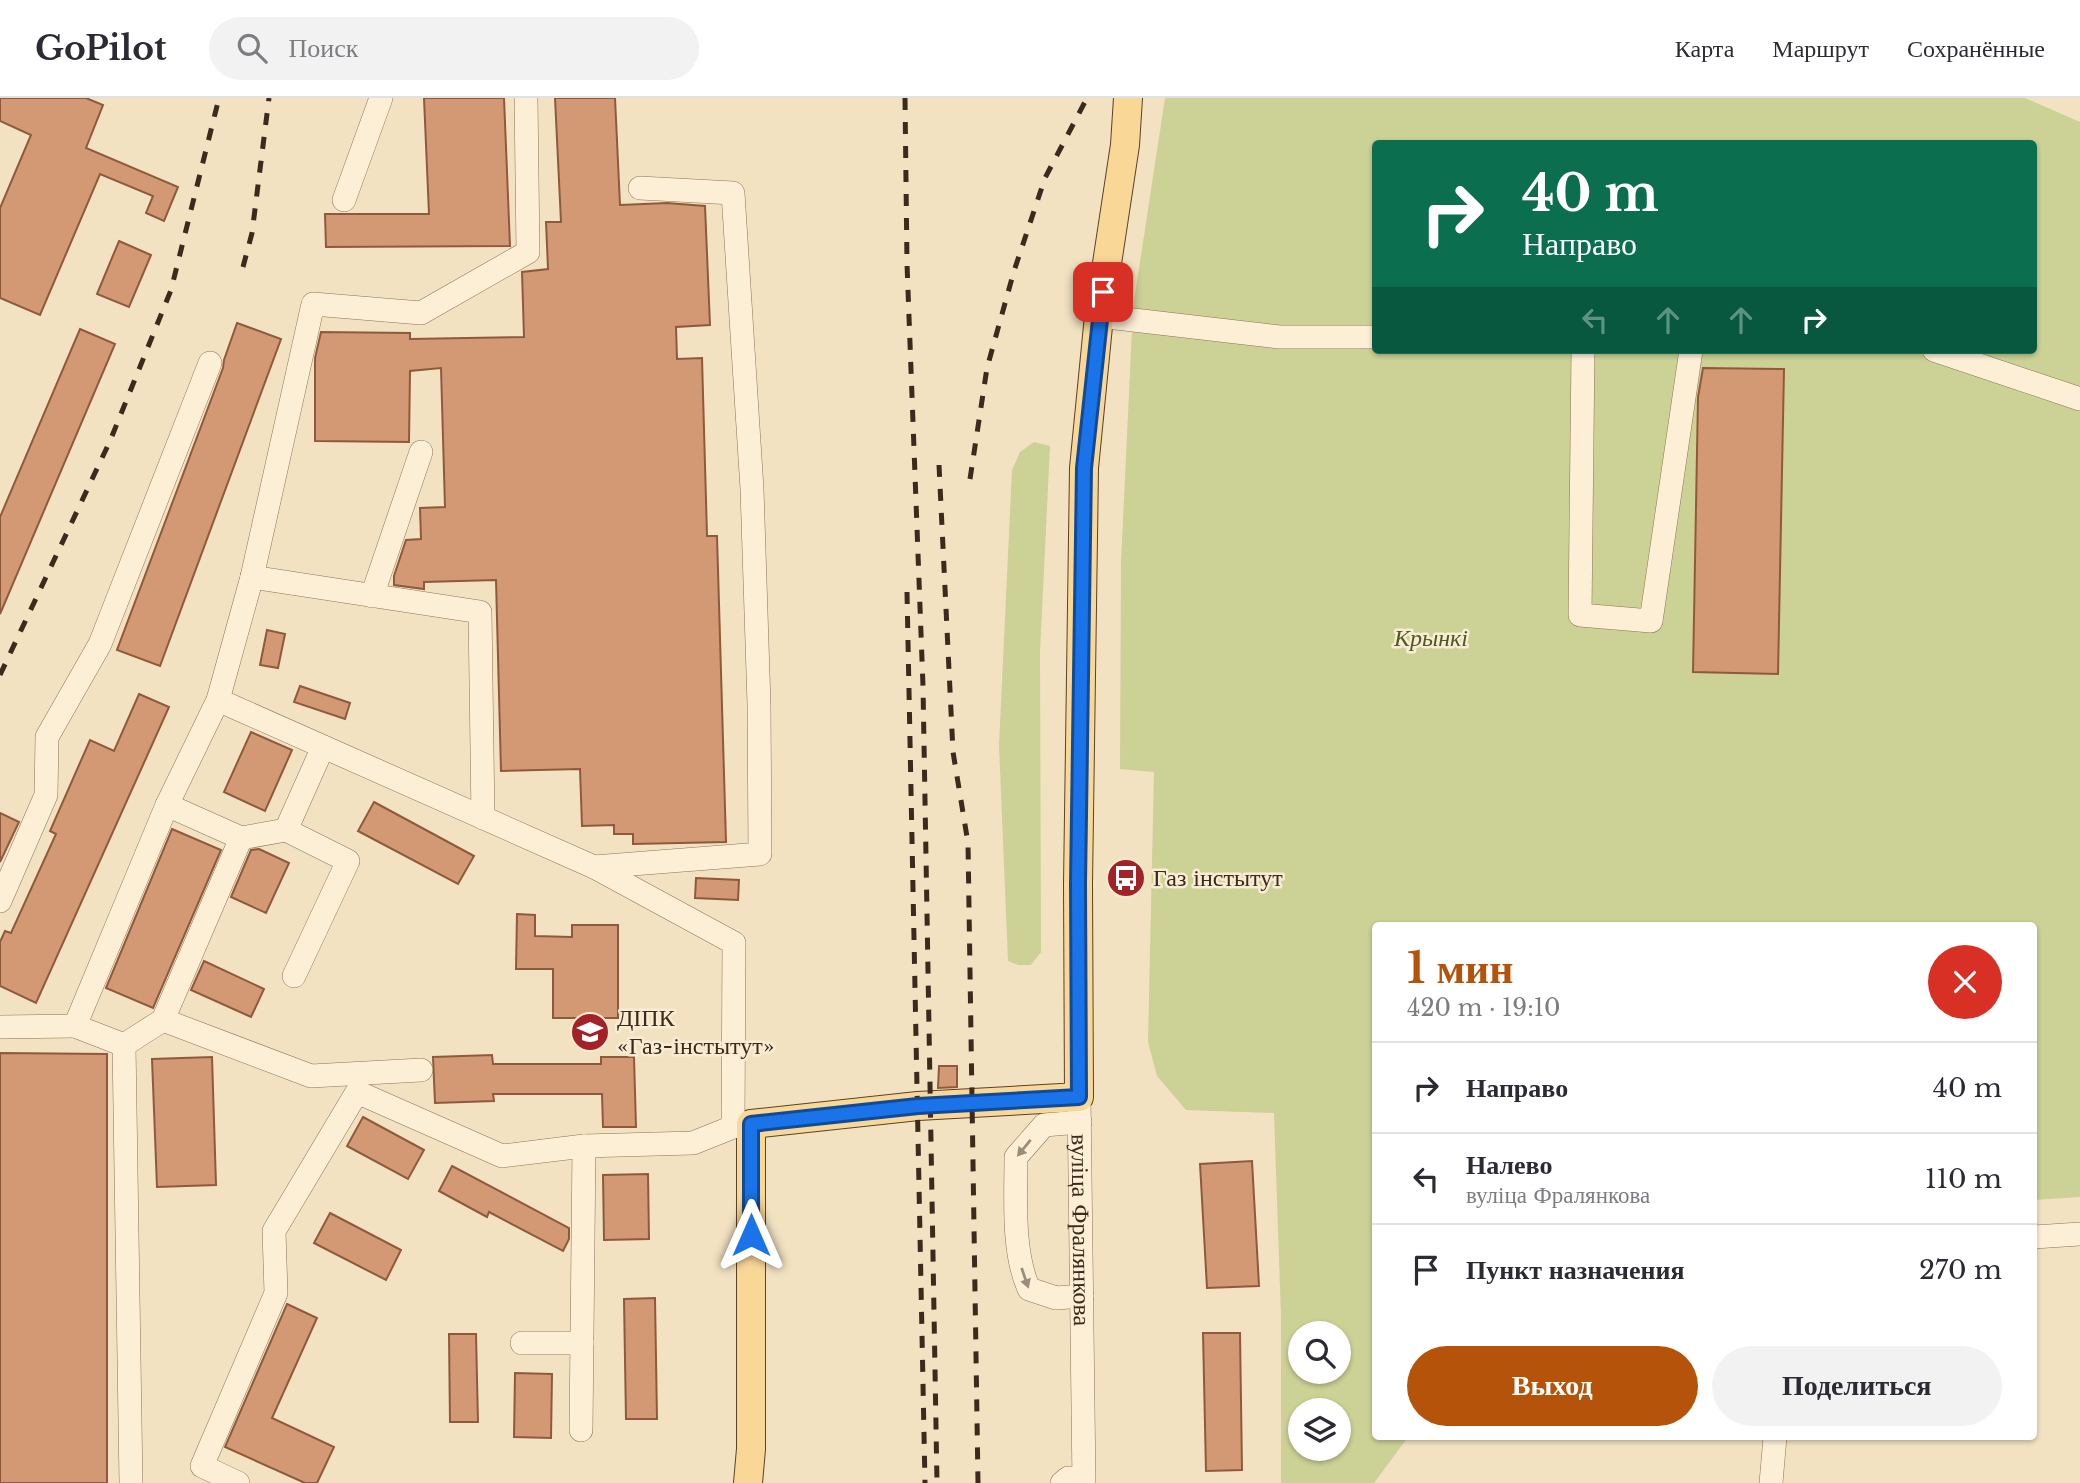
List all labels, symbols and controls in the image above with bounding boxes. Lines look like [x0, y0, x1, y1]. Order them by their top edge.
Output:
search box [209, 17, 699, 80]
text: GoPilot [35, 28, 167, 69]
icon: search [233, 29, 271, 67]
text: Поиск [289, 32, 358, 64]
text: Карта [1675, 34, 1734, 63]
text: Маршрут [1772, 34, 1869, 63]
text: Сохранённые [1907, 34, 2045, 63]
text: 40 m [1522, 163, 1659, 224]
icon: right [1407, 168, 1498, 259]
text: Направо [1522, 224, 1637, 264]
pin [1073, 262, 1133, 322]
icon: arrive [1084, 273, 1122, 311]
icon: left [1576, 301, 1614, 339]
icon: ahead [1649, 301, 1687, 339]
icon: ahead [1722, 301, 1760, 339]
icon: right [1795, 301, 1833, 339]
park label: Крынкі [1393, 623, 1468, 652]
bus stop icon: Газ інстытут [1105, 857, 1147, 899]
place label: Газ інстытут [1153, 863, 1283, 892]
text: 1 мин [1407, 942, 1514, 994]
button: close [1928, 945, 2002, 1019]
text: 420 m · 19:10 [1407, 994, 1560, 1022]
place label: ДІПК «Газ-інстытут» [617, 1003, 774, 1060]
school or university icon: ДІПК «Газ-інстытут» [569, 1011, 611, 1053]
icon: right [1407, 1069, 1445, 1107]
text: Направо [1466, 1072, 1568, 1104]
text: 40 m [1933, 1072, 2002, 1104]
street label: вуліца Фралянкова [1065, 1134, 1097, 1327]
one-way arrow [1017, 1140, 1032, 1157]
text: Налево [1466, 1149, 1552, 1181]
icon: left [1407, 1160, 1445, 1198]
text: 110 m [1925, 1163, 2002, 1195]
text: вуліца Фралянкова [1466, 1181, 1650, 1209]
position arrow [714, 1198, 788, 1272]
icon: arrive [1407, 1251, 1445, 1289]
text: Пункт назначения [1466, 1254, 1684, 1286]
text: 270 m [1919, 1254, 2002, 1286]
one-way arrow [1020, 1267, 1031, 1288]
map controls [1288, 1321, 1351, 1461]
button: search [1288, 1321, 1351, 1384]
button: Выход [1407, 1346, 1698, 1426]
button: Поделиться [1712, 1346, 2002, 1426]
button: layers [1288, 1398, 1351, 1461]

